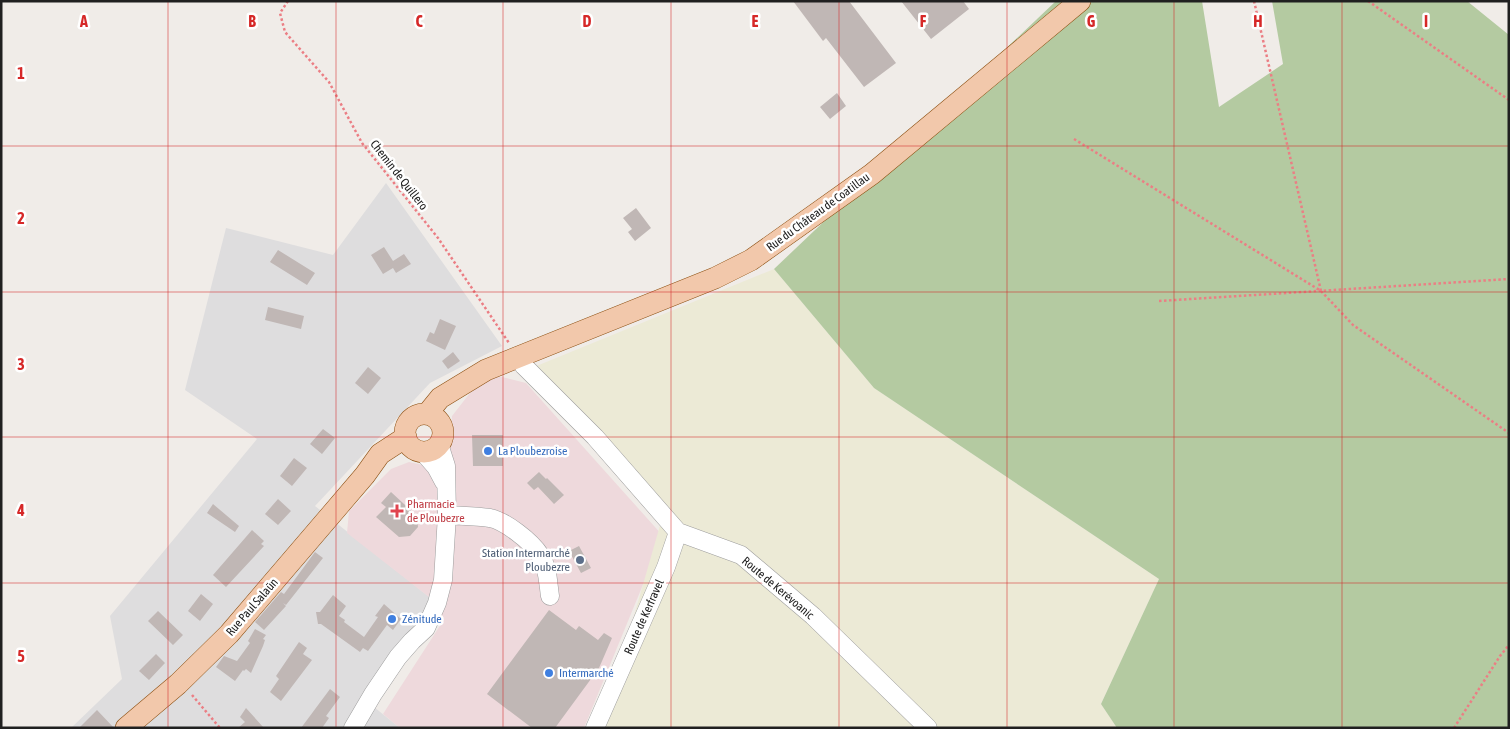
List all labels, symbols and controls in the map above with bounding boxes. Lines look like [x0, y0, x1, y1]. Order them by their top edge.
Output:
text: A [79, 12, 88, 30]
text: B [248, 12, 256, 30]
text: C [415, 12, 423, 30]
text: D [583, 12, 592, 30]
text: E [752, 12, 759, 30]
text: F [920, 12, 927, 30]
text: G [1087, 12, 1096, 30]
text: H [1253, 12, 1263, 30]
text: I [1424, 12, 1428, 30]
text: 1 [17, 64, 25, 82]
street label: Chemin de Quillero [367, 137, 431, 213]
street label: Rue du Château de Coatillau [764, 170, 872, 254]
text: 2 [17, 209, 25, 227]
text: 3 [17, 355, 25, 373]
place label: La Ploubezroise [498, 444, 567, 458]
marker: La Ploubezroise [482, 445, 494, 457]
place label: Pharmacie de Ploubezre [407, 497, 465, 525]
text: 4 [16, 501, 25, 519]
marker: Pharmacie de Ploubezre [391, 505, 403, 517]
place label: Station Intermarché Ploubezre [482, 546, 570, 574]
marker: Station Intermarché Ploubezre [574, 554, 586, 566]
street label: Route de Kerévoanic [739, 554, 817, 623]
street label: Rue Paul Salaün [223, 575, 281, 639]
street label: Route de Kerfravel [621, 576, 667, 657]
place label: Zénitude [402, 612, 442, 626]
marker: Zénitude [386, 613, 398, 625]
text: 5 [17, 647, 25, 665]
place label: Intermarché [559, 666, 614, 680]
marker: Intermarché [543, 667, 555, 679]

